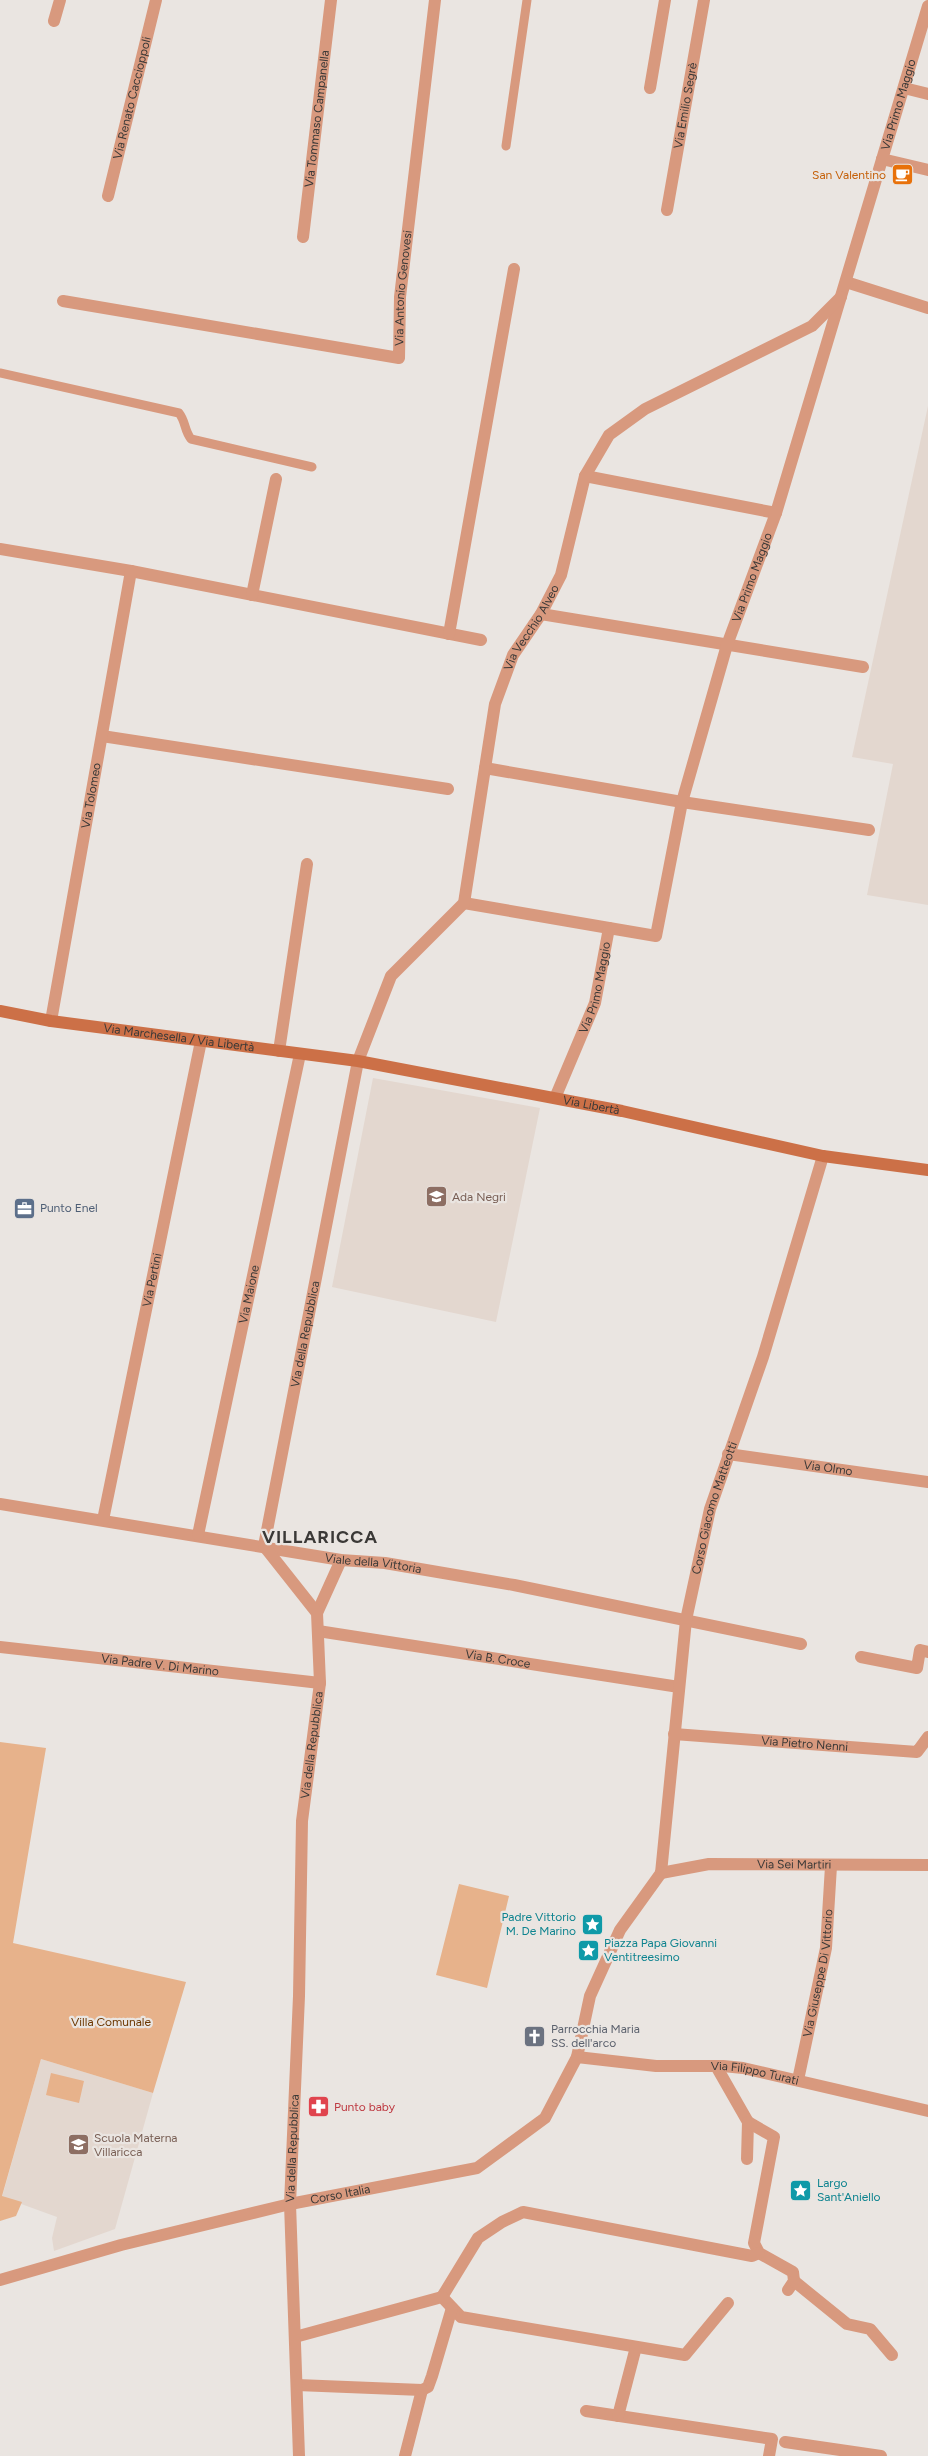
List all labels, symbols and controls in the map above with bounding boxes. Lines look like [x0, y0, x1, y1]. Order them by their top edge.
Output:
street label: Via Renato Caccioppoli [110, 35, 154, 161]
street label: Via Tommaso Campanella [302, 49, 332, 188]
street label: Via Primo Maggio [878, 57, 919, 152]
street label: Via Emilio Segrè [671, 61, 700, 150]
cafe icon: San Valentino [890, 163, 914, 187]
place label: San Valentino [812, 168, 886, 182]
street label: Via Antonio Genovesi [392, 229, 415, 346]
street label: Via Primo Maggio [729, 531, 775, 624]
street label: Via Vecchio Alveo [501, 582, 562, 672]
street label: Via Tolomeo [78, 762, 104, 829]
street label: Via Primo Maggio [576, 941, 613, 1035]
street label: Via Marchesella / Via Libertà [103, 1021, 255, 1054]
street label: Via Libertà [562, 1093, 621, 1117]
school or university icon: Ada Negri [424, 1185, 448, 1209]
place label: Ada Negri [452, 1190, 506, 1204]
office icon: Punto Enel [12, 1196, 36, 1220]
place label: Punto Enel [40, 1201, 98, 1215]
street label: Via Pertini [140, 1252, 164, 1308]
street label: Via Maione [236, 1263, 262, 1325]
street label: Via della Repubblica [288, 1280, 322, 1388]
street label: Corso Giacomo Matteotti [689, 1440, 740, 1576]
street label: Via Olmo [803, 1458, 853, 1478]
district label: VILLARICCA [262, 1526, 378, 1548]
street label: Viale della Vittoria [324, 1550, 423, 1576]
street label: Via B. Croce [464, 1647, 532, 1671]
street label: Via Padre V. Di Marino [100, 1651, 220, 1679]
street label: Via della Repubblica [298, 1690, 326, 1800]
street label: Via Pietro Nenni [761, 1733, 849, 1754]
street label: Via Sei Martiri [757, 1857, 831, 1872]
street label: Via Giuseppe Di Vittorio [800, 1909, 835, 2038]
place label: Padre Vittorio M. De Marino [502, 1910, 576, 1938]
place icon: Padre Vittorio M. De Marino [580, 1912, 604, 1936]
place label: Piazza Papa Giovanni Ventitreesimo [604, 1936, 717, 1964]
place icon: Piazza Papa Giovanni Ventitreesimo [576, 1938, 600, 1962]
park label: Villa Comunale [71, 2015, 151, 2029]
place label: Parrocchia Maria SS. dell'arco [551, 2022, 640, 2050]
church icon: Parrocchia Maria SS. dell'arco [523, 2024, 547, 2048]
street label: Via Filippo Turati [711, 2059, 800, 2088]
street label: Via della Repubblica [283, 2094, 302, 2203]
pharmacy icon: Punto baby [306, 2095, 330, 2119]
place label: Punto baby [334, 2100, 396, 2114]
place label: Scuola Materna Villaricca [94, 2131, 177, 2159]
school or university icon: Scuola Materna Villaricca [66, 2133, 90, 2157]
place label: Largo Sant'Aniello [817, 2176, 881, 2204]
place icon: Largo Sant'Aniello [789, 2178, 813, 2202]
street label: Corso Italia [309, 2182, 371, 2207]

